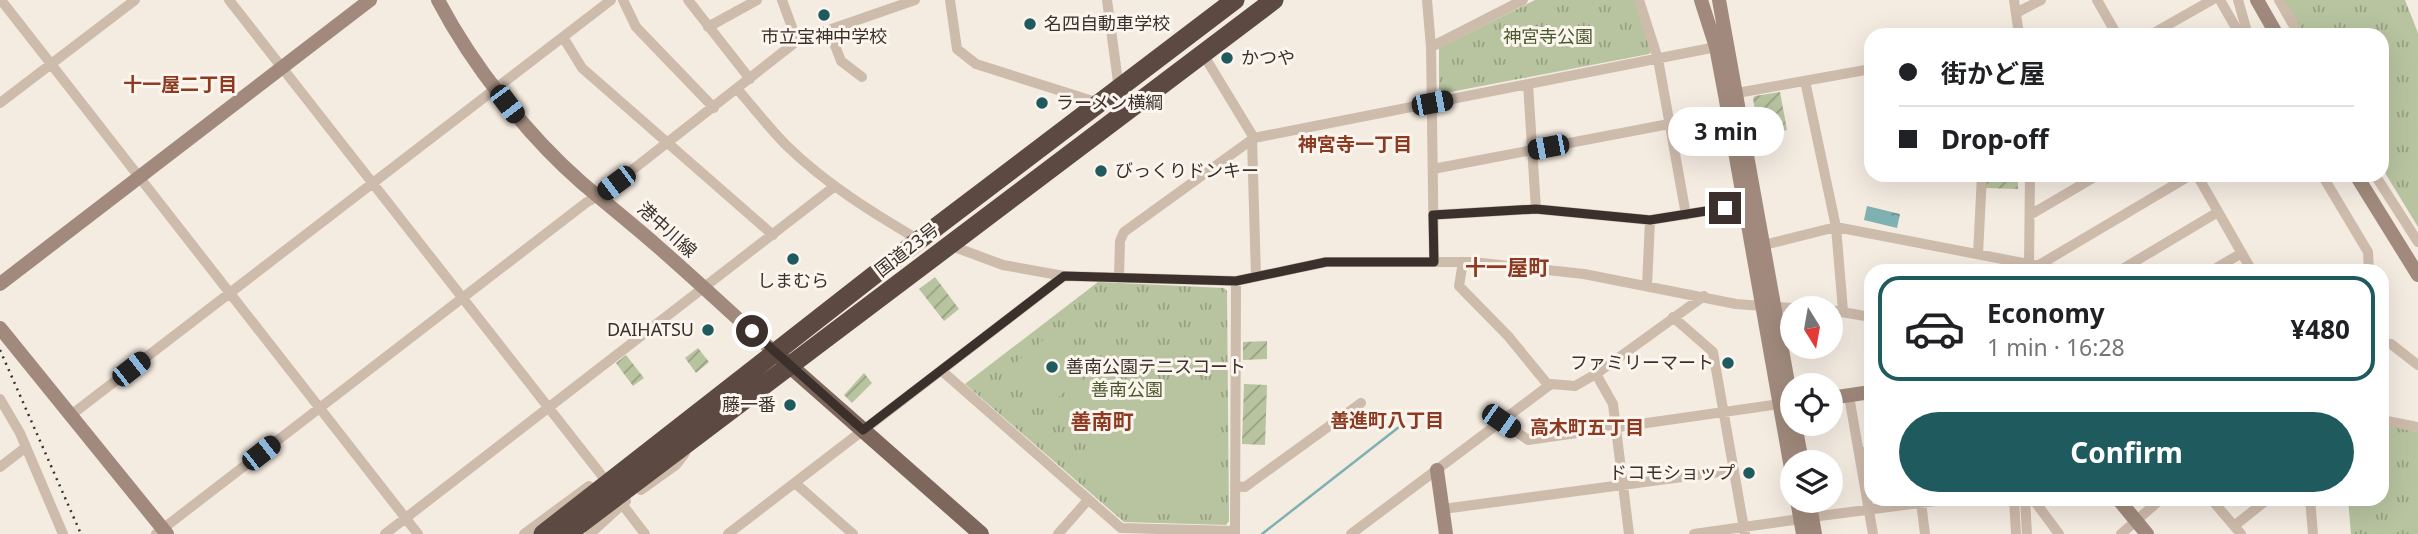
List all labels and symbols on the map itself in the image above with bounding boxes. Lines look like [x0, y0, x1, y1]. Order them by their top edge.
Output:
marker: 市立宝神中学校 [816, 7, 832, 23]
place label: 名四自動車学校 [1044, 11, 1170, 35]
marker: 名四自動車学校 [1022, 16, 1038, 32]
place label: 市立宝神中学校 [761, 24, 887, 48]
park label: 神宮寺公園 [1503, 24, 1593, 48]
place label: かつや [1241, 45, 1295, 69]
marker: かつや [1219, 50, 1235, 66]
district label: 十一屋二丁目 [123, 71, 237, 97]
car [486, 81, 529, 127]
car [1410, 89, 1455, 117]
place label: ラーメン横綱 [1056, 90, 1163, 114]
marker: ラーメン横綱 [1034, 95, 1050, 111]
callout: 3 min [1667, 106, 1783, 156]
district label: 神宮寺一丁目 [1298, 131, 1412, 157]
car [1526, 133, 1571, 161]
place label: びっくりドンキー [1115, 158, 1259, 182]
car [593, 162, 640, 204]
marker: びっくりドンキー [1093, 163, 1109, 179]
route end [1709, 192, 1741, 224]
street label: 港中川線 [633, 196, 702, 262]
street label: 国道23号 [870, 217, 943, 282]
marker: しまむら [785, 251, 801, 267]
district label: 十一屋町 [1465, 253, 1549, 281]
place label: しまむら [757, 268, 829, 292]
north arrow [1780, 296, 1843, 359]
route start [736, 315, 768, 347]
place label: DAIHATSU [607, 317, 694, 341]
marker: DAIHATSU [700, 322, 716, 338]
car [108, 348, 155, 390]
place label: ファミリーマート [1570, 350, 1714, 374]
place label: 善南公園テニスコート [1066, 354, 1246, 378]
marker: ファミリーマート [1720, 355, 1736, 371]
marker: 善南公園テニスコート [1044, 359, 1060, 375]
park label: 善南公園 [1091, 377, 1163, 401]
place label: 藤一番 [722, 392, 776, 416]
marker: 藤一番 [782, 397, 798, 413]
car [1478, 400, 1525, 442]
district label: 善南町 [1071, 407, 1134, 435]
district label: 善進町八丁目 [1330, 407, 1444, 433]
district label: 高木町五丁目 [1530, 414, 1644, 440]
car [238, 432, 285, 474]
place label: ドコモショップ [1609, 460, 1735, 484]
marker: ドコモショップ [1741, 465, 1757, 481]

